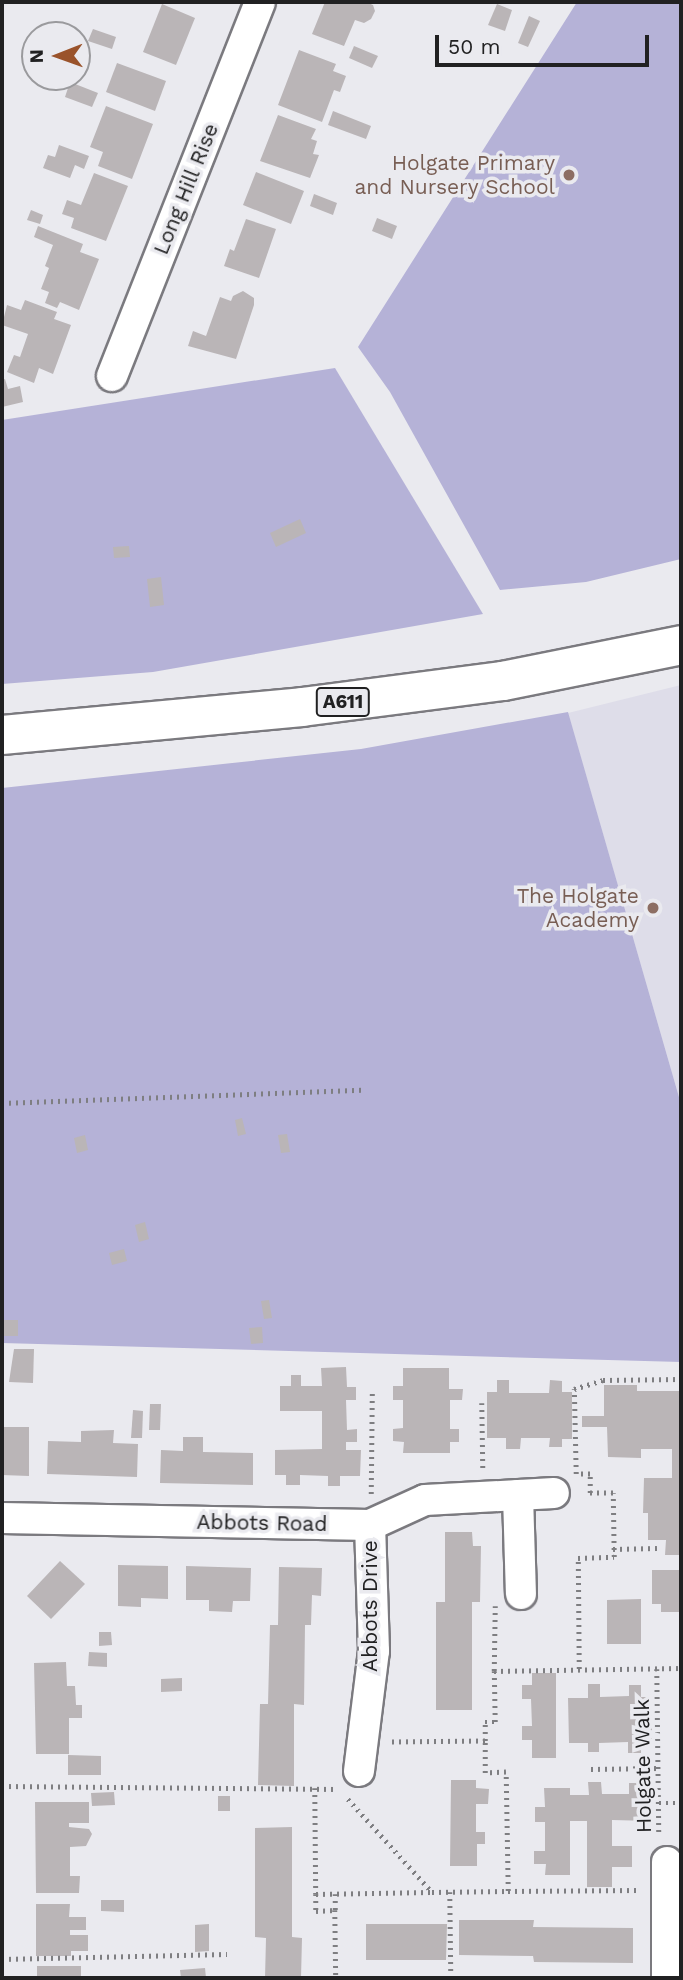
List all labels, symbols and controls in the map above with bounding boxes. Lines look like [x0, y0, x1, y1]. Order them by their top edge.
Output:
north arrow [21, 21, 91, 91]
scale bar [438, 21, 652, 65]
text: 50 m [448, 34, 500, 59]
text: N [25, 49, 48, 64]
street label: Long Hill Rise [148, 119, 224, 259]
place label: Holgate Primary and Nursery School [354, 150, 555, 200]
marker: Holgate Primary and Nursery School [561, 167, 577, 183]
road number: A611 [315, 687, 371, 718]
place label: The Holgate Academy [517, 883, 639, 933]
marker: The Holgate Academy [645, 900, 661, 916]
street label: Abbots Road [196, 1509, 328, 1537]
street label: Abbots Drive [357, 1540, 383, 1672]
street label: Holgate Walk [629, 1699, 657, 1833]

